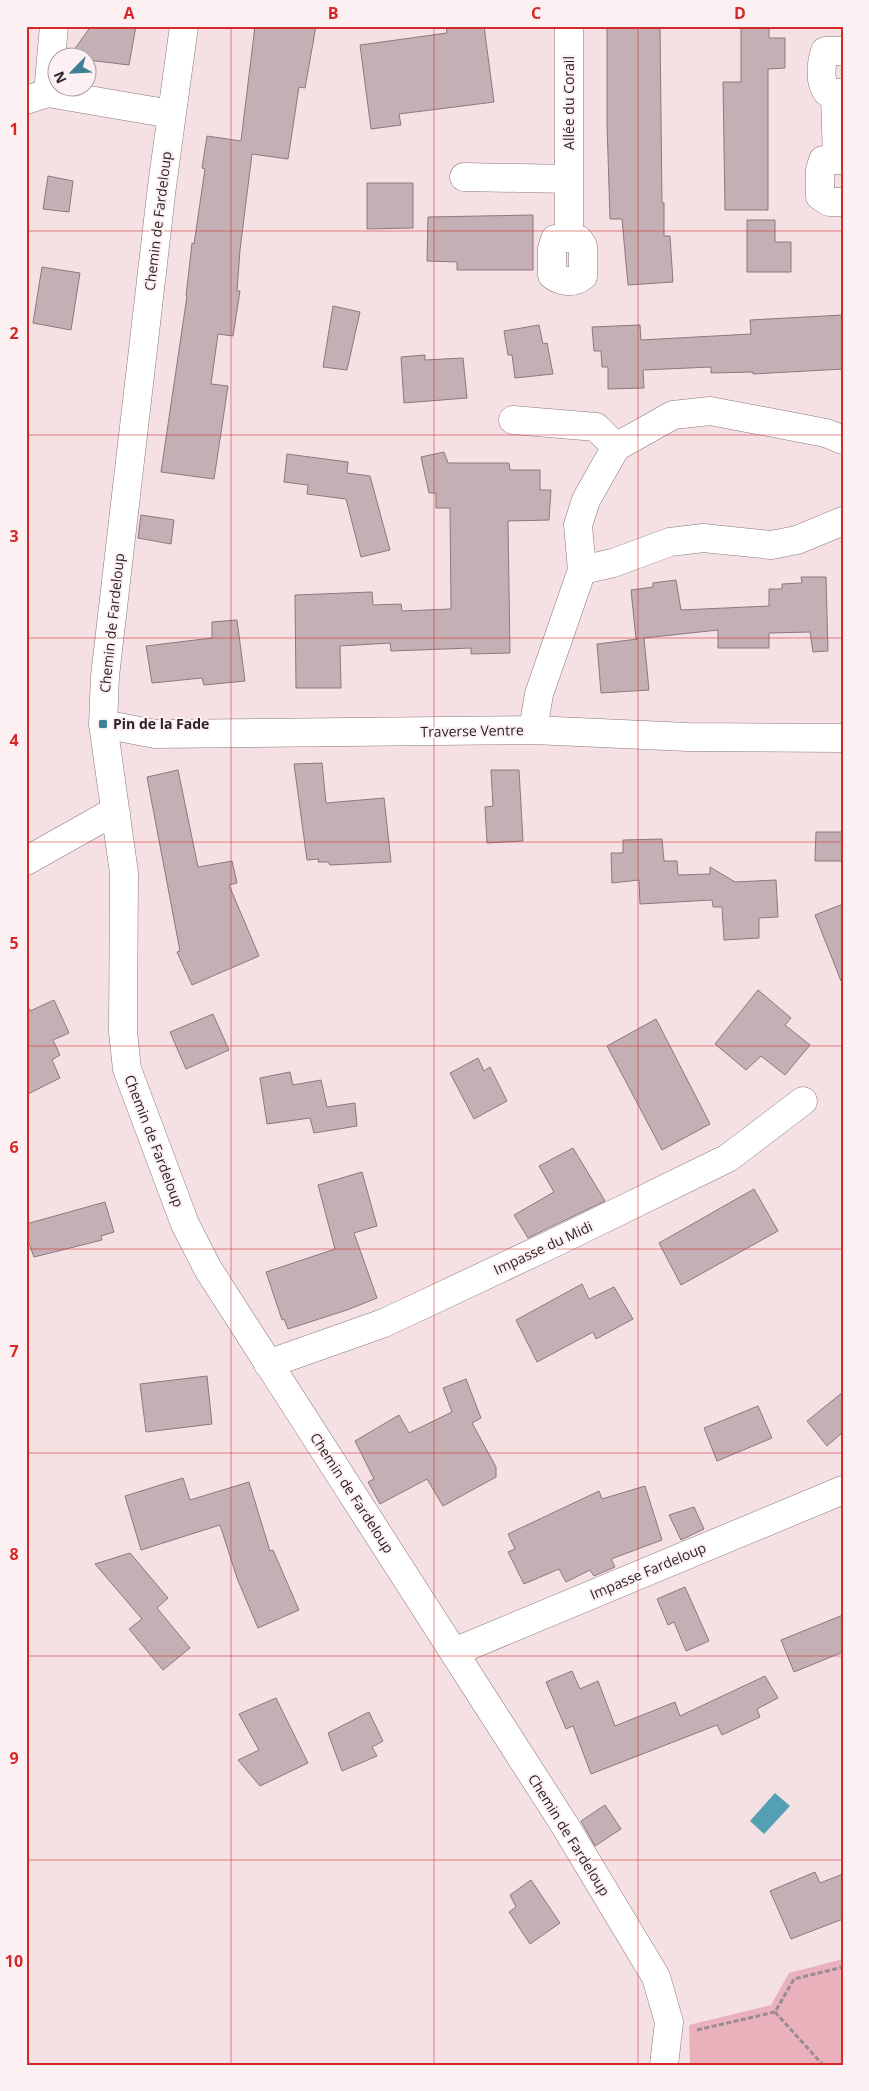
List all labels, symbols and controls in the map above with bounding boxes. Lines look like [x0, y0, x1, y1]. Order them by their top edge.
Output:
text: A [123, 2, 135, 24]
text: B [328, 2, 338, 24]
text: C [531, 2, 541, 24]
text: D [734, 2, 746, 24]
north arrow [48, 48, 98, 98]
street label: Allée du Corail [559, 56, 578, 150]
text: N [49, 68, 71, 87]
text: 1 [9, 118, 19, 140]
street label: Chemin de Fardeloup [140, 150, 175, 292]
text: 2 [9, 322, 19, 344]
text: 3 [9, 525, 19, 547]
street label: Chemin de Fardeloup [95, 552, 128, 694]
place label: Pin de la Fade [113, 714, 209, 733]
marker: Pin de la Fade [97, 718, 109, 730]
street label: Traverse Ventre [420, 720, 524, 741]
text: 4 [9, 729, 19, 751]
text: 5 [9, 932, 19, 954]
street label: Chemin de Fardeloup [120, 1072, 188, 1210]
text: 6 [9, 1136, 19, 1158]
street label: Impasse du Midi [490, 1216, 595, 1279]
text: 7 [9, 1340, 19, 1362]
street label: Chemin de Fardeloup [306, 1429, 399, 1557]
street label: Impasse Fardeloup [587, 1538, 709, 1604]
text: 8 [9, 1543, 19, 1565]
text: 9 [9, 1747, 19, 1769]
street label: Chemin de Fardeloup [524, 1770, 615, 1899]
text: 10 [5, 1950, 23, 1972]

